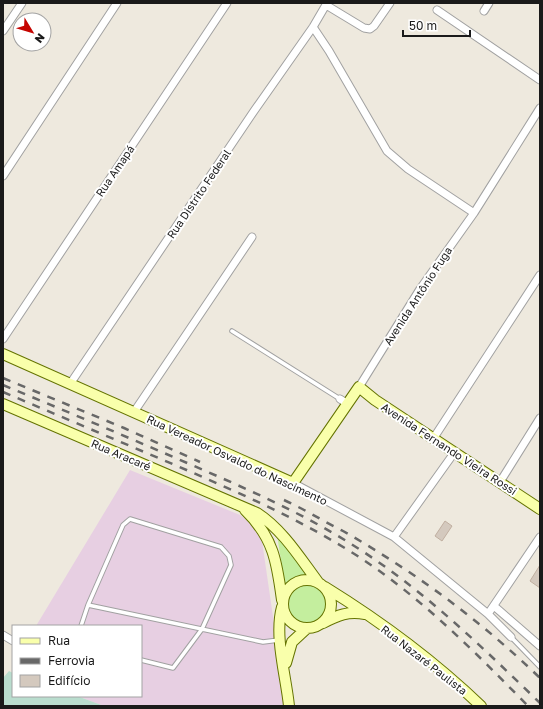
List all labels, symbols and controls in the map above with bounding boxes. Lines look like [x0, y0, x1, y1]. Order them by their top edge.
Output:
north arrow [12, 12, 52, 52]
scale bar [403, 12, 470, 38]
text: 50 m [409, 18, 437, 33]
text: N [33, 31, 48, 46]
street label: Rua Amapá [93, 143, 137, 199]
street label: Rua Distrito Federal [164, 146, 233, 241]
street label: Avenida Antônio Fuga [381, 244, 454, 347]
street label: Avenida Fernando Vieira Rossi [379, 400, 519, 497]
street label: Rua Vereador Osvaldo do Nascimento [145, 412, 330, 507]
street label: Rua Aracaré [89, 436, 153, 473]
street label: Rua Nazaré Paulista [379, 622, 470, 697]
legend [12, 625, 142, 697]
text: Rua [48, 633, 70, 648]
text: Ferrovia [48, 653, 95, 668]
text: Edifício [48, 673, 90, 688]

